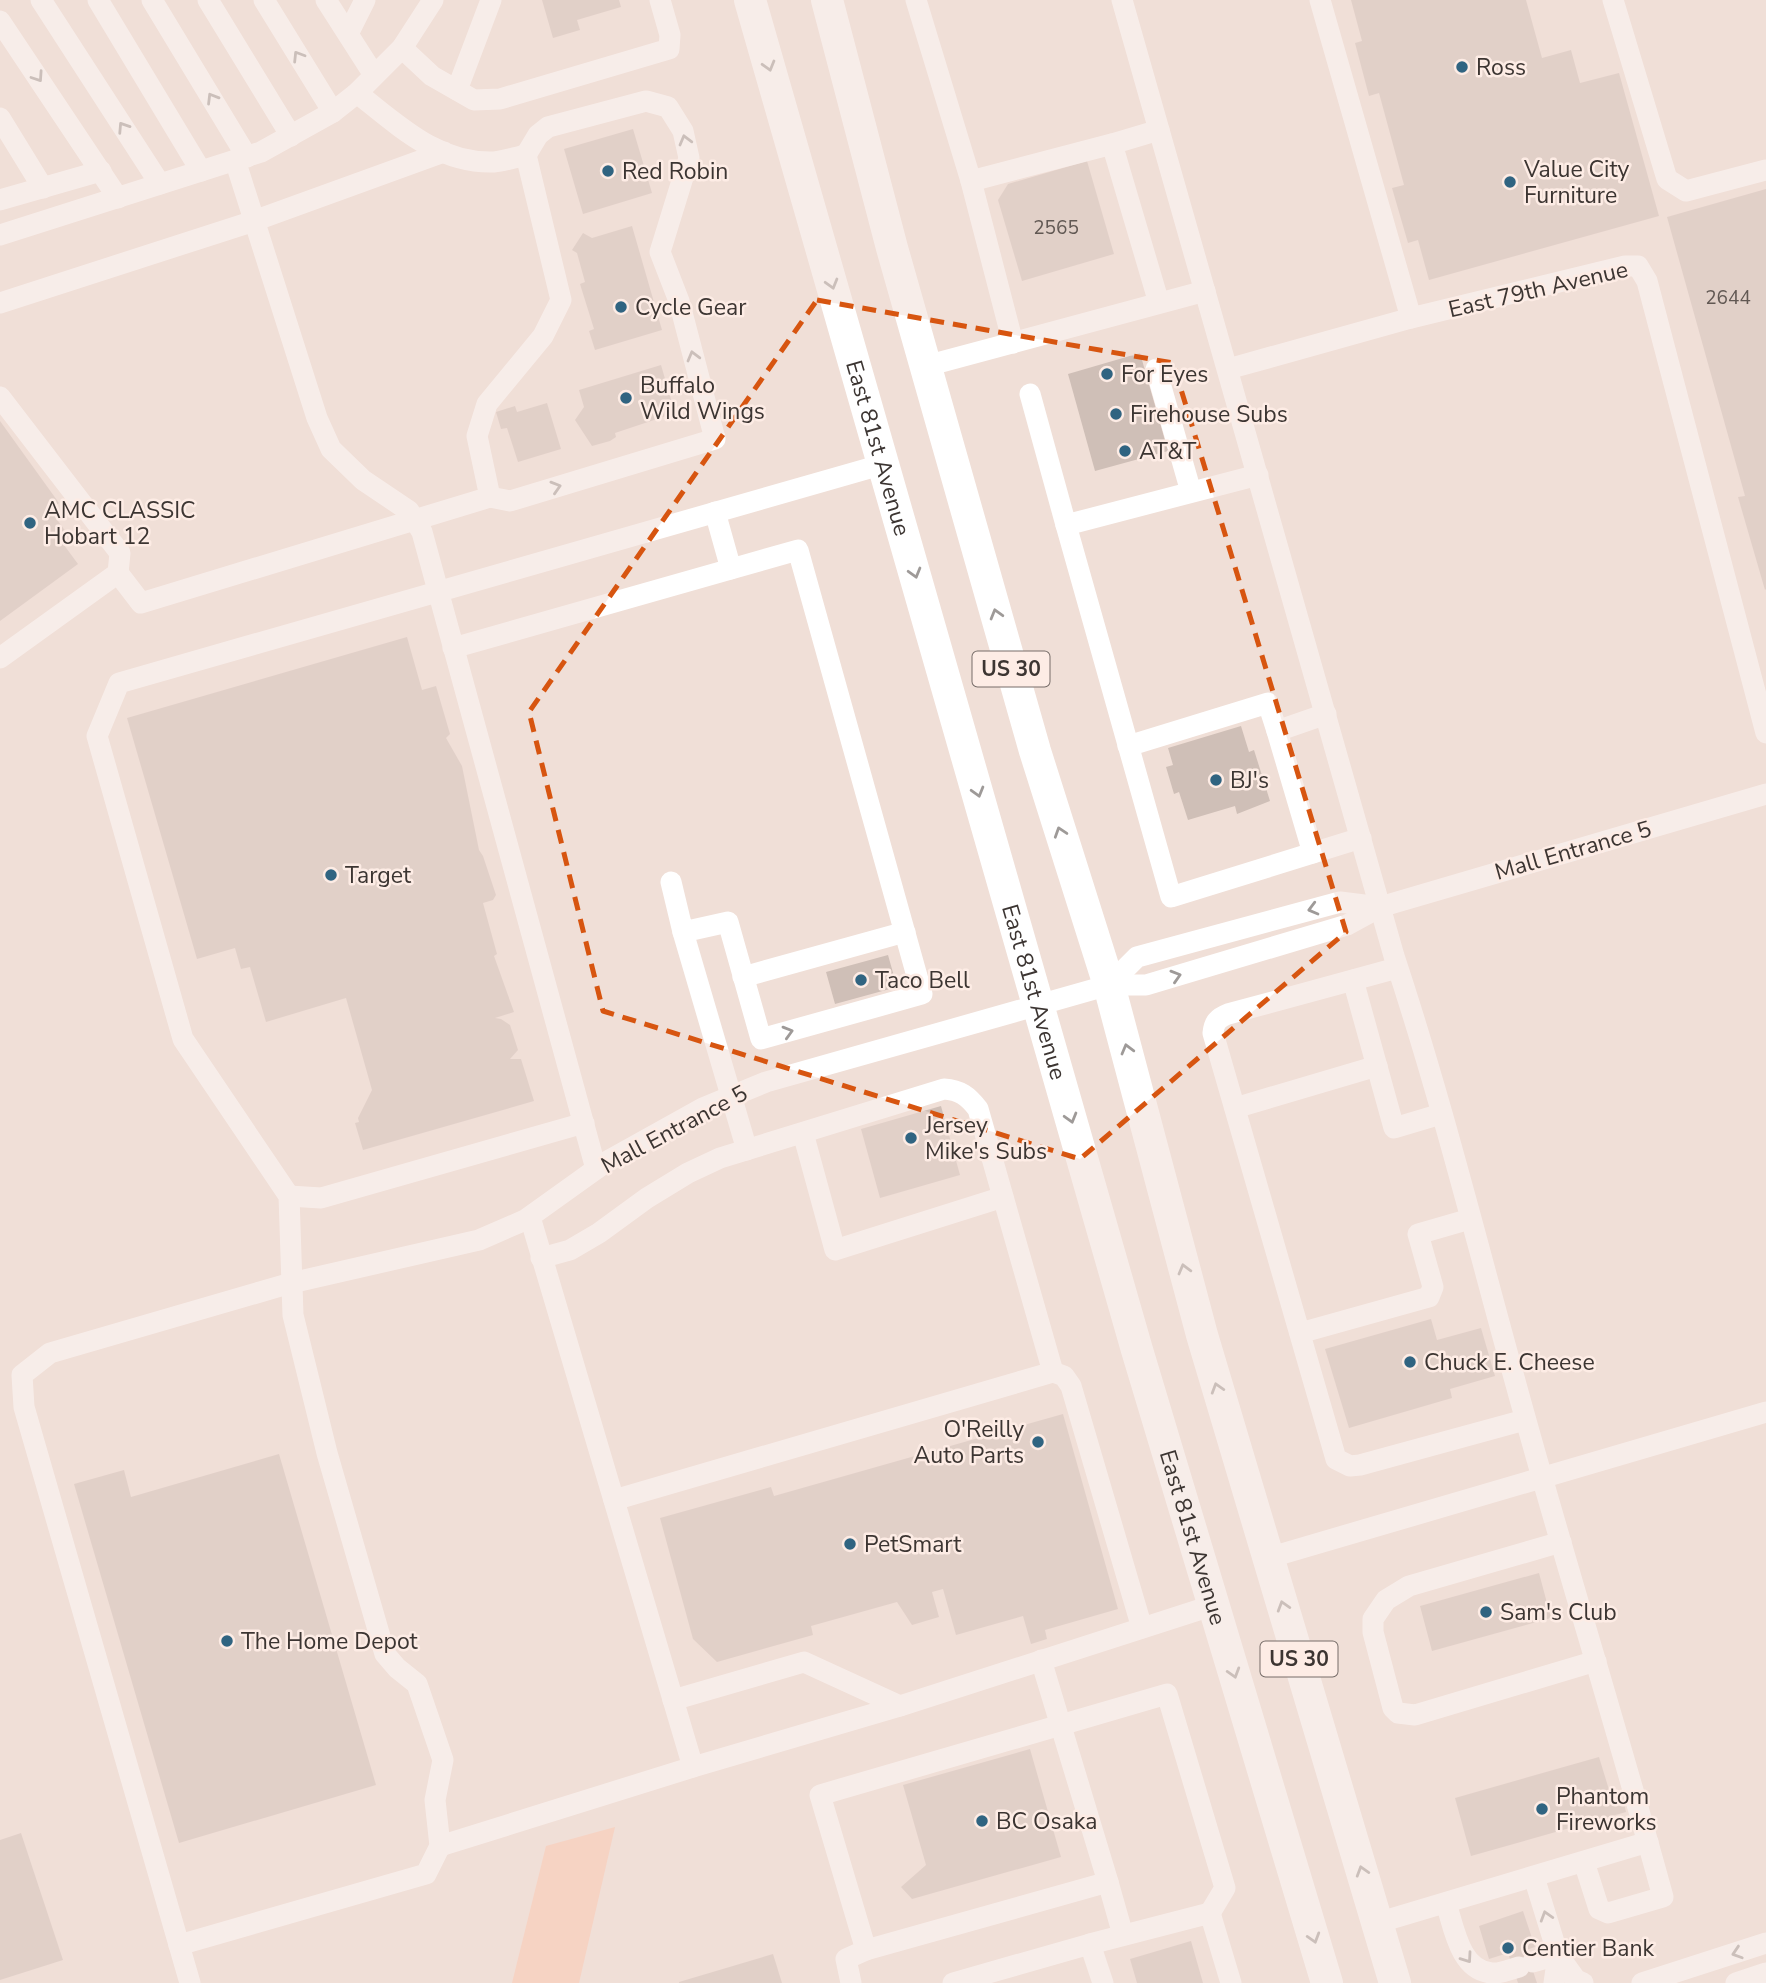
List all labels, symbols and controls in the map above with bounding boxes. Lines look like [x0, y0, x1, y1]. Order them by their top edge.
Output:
one-way arrow [294, 51, 307, 64]
place label: Ross [1476, 52, 1526, 83]
one-way arrow [760, 59, 775, 71]
marker: Ross [1454, 59, 1470, 75]
one-way arrow [30, 69, 42, 82]
one-way arrow [207, 93, 220, 106]
one-way arrow [119, 122, 132, 135]
one-way arrow [678, 134, 693, 146]
place label: Value City Furniture [1523, 154, 1630, 211]
place label: Red Robin [622, 156, 728, 187]
marker: Red Robin [600, 163, 616, 179]
marker: Value City Furniture [1502, 174, 1518, 190]
house number: 2565 [1033, 215, 1079, 241]
street label: East 79th Avenue [1445, 254, 1631, 325]
one-way arrow [823, 278, 838, 290]
house number: 2644 [1705, 285, 1751, 311]
place label: Cycle Gear [635, 292, 747, 323]
marker: Cycle Gear [613, 299, 629, 315]
one-way arrow [687, 350, 701, 362]
street label: East 81st Avenue [838, 357, 918, 539]
place label: For Eyes [1121, 359, 1208, 390]
marker: For Eyes [1099, 366, 1115, 382]
place label: Buffalo Wild Wings [640, 370, 765, 427]
marker: Buffalo Wild Wings [618, 390, 634, 406]
place label: Firehouse Subs [1130, 399, 1288, 430]
marker: Firehouse Subs [1108, 406, 1124, 422]
place label: AT&T [1139, 436, 1197, 467]
marker: AT&T [1117, 443, 1133, 459]
one-way arrow [550, 481, 562, 496]
place label: AMC CLASSIC Hobart 12 [44, 495, 196, 552]
marker: AMC CLASSIC Hobart 12 [22, 515, 38, 531]
one-way arrow [907, 567, 922, 579]
one-way arrow [989, 608, 1004, 620]
road number: US 30 [972, 652, 1050, 686]
place label: BJ's [1230, 765, 1269, 796]
marker: BJ's [1208, 772, 1224, 788]
one-way arrow [970, 786, 984, 798]
street label: Mall Entrance 5 [1491, 813, 1655, 888]
one-way arrow [1054, 826, 1069, 838]
place label: Target [345, 860, 412, 891]
marker: Target [323, 867, 339, 883]
street label: East 81st Avenue [994, 901, 1074, 1084]
one-way arrow [1308, 901, 1320, 915]
place label: Taco Bell [875, 965, 970, 996]
one-way arrow [1170, 970, 1182, 985]
marker: Taco Bell [853, 972, 869, 988]
one-way arrow [782, 1026, 794, 1040]
one-way arrow [1120, 1044, 1135, 1056]
street label: Mall Entrance 5 [596, 1078, 753, 1181]
place label: Jersey Mike's Subs [924, 1110, 1047, 1167]
one-way arrow [1063, 1112, 1078, 1124]
marker: Jersey Mike's Subs [903, 1130, 919, 1146]
one-way arrow [1178, 1264, 1192, 1276]
place label: Chuck E. Cheese [1424, 1347, 1595, 1378]
marker: Chuck E. Cheese [1402, 1354, 1418, 1370]
one-way arrow [1211, 1382, 1226, 1394]
place label: O'Reilly Auto Parts [914, 1414, 1024, 1471]
marker: O'Reilly Auto Parts [1030, 1434, 1046, 1450]
street label: East 81st Avenue [1152, 1446, 1234, 1629]
place label: PetSmart [864, 1529, 962, 1560]
marker: PetSmart [842, 1536, 858, 1552]
place label: Sam's Club [1500, 1597, 1617, 1628]
one-way arrow [1276, 1600, 1291, 1612]
marker: Sam's Club [1478, 1604, 1494, 1620]
place label: The Home Depot [241, 1626, 419, 1657]
marker: The Home Depot [219, 1633, 235, 1649]
road number: US 30 [1260, 1642, 1338, 1676]
one-way arrow [1226, 1667, 1241, 1679]
place label: Phantom Fireworks [1556, 1781, 1657, 1838]
marker: Phantom Fireworks [1534, 1801, 1550, 1817]
place label: BC Osaka [996, 1806, 1097, 1837]
marker: BC Osaka [974, 1813, 990, 1829]
one-way arrow [1355, 1865, 1370, 1877]
one-way arrow [1539, 1911, 1554, 1923]
one-way arrow [1305, 1932, 1320, 1944]
place label: Centier Bank [1522, 1933, 1655, 1964]
marker: Centier Bank [1500, 1940, 1516, 1956]
one-way arrow [1731, 1945, 1743, 1959]
one-way arrow [1459, 1950, 1471, 1963]

